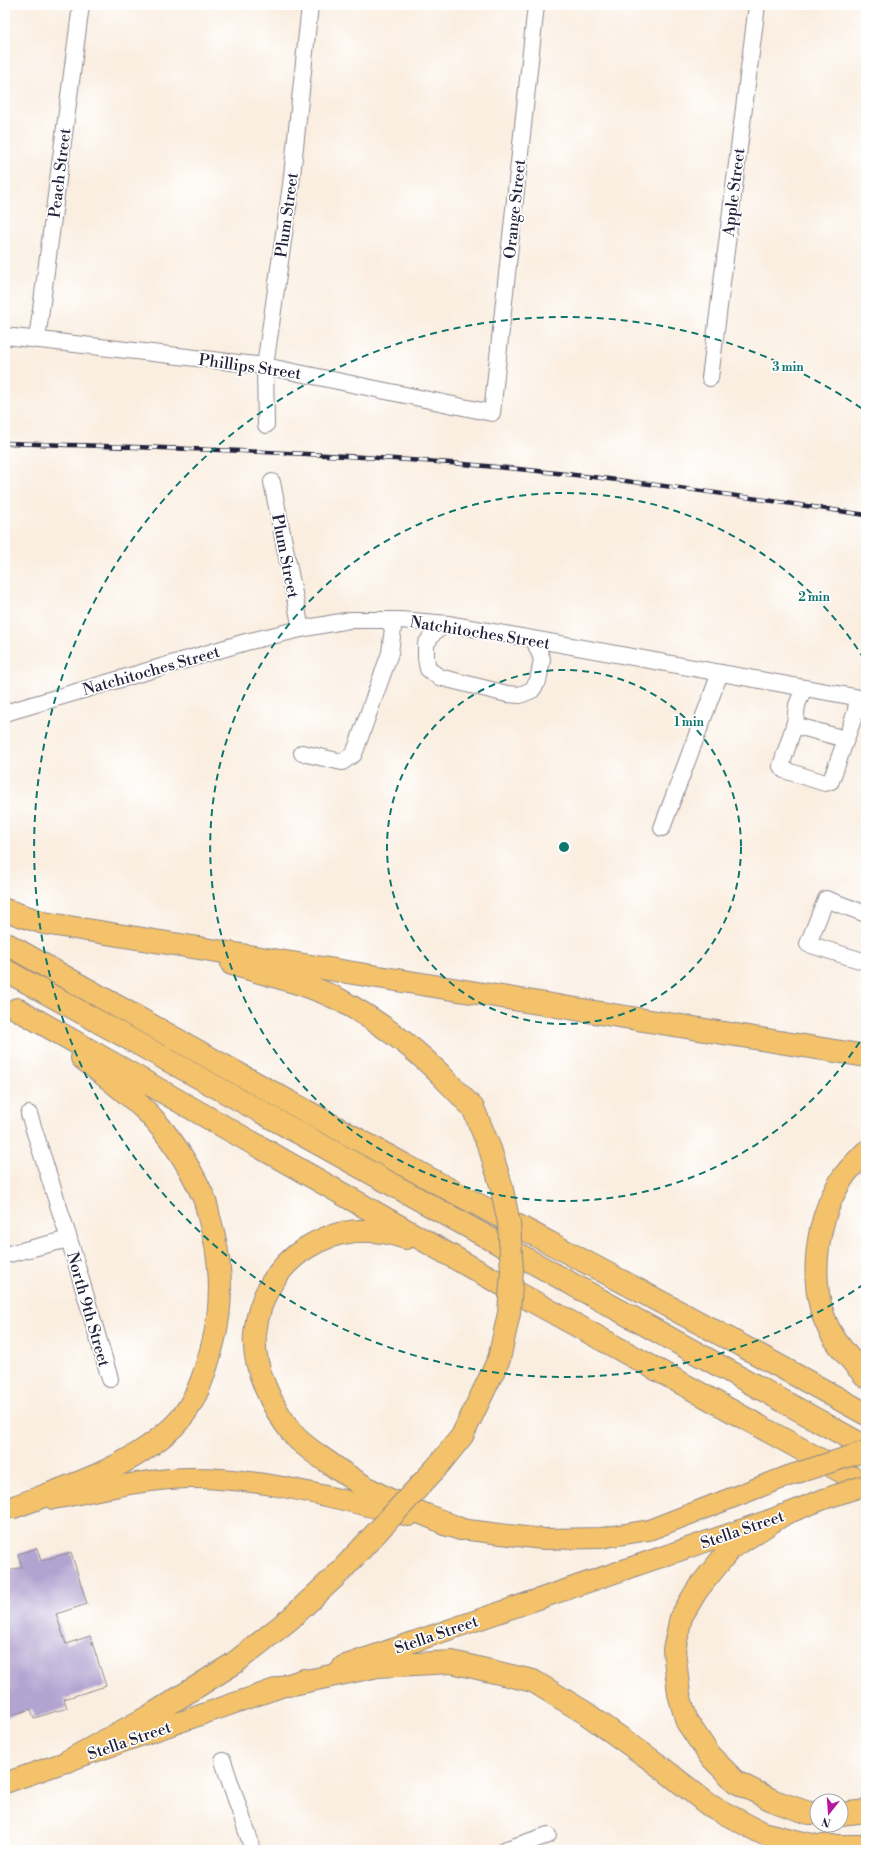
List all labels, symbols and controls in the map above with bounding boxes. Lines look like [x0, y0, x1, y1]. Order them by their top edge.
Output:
street label: Peach Street [45, 127, 75, 219]
street label: Apple Street [719, 146, 749, 239]
street label: Orange Street [500, 158, 530, 260]
street label: Plum Street [271, 171, 303, 259]
street label: Phillips Street [197, 350, 303, 384]
text: 3 min [772, 360, 804, 375]
street label: Plum Street [267, 512, 303, 600]
text: 2 min [798, 590, 830, 605]
street label: Natchitoches Street [408, 612, 552, 654]
street label: Natchitoches Street [80, 642, 222, 700]
text: 1 min [674, 715, 705, 730]
centre of rings [557, 840, 571, 854]
street label: North 9th Street [62, 1250, 114, 1369]
street label: Stella Street [698, 1506, 787, 1554]
street label: Stella Street [392, 1611, 481, 1659]
street label: Stella Street [85, 1717, 174, 1765]
north arrow [809, 1793, 849, 1833]
text: N [820, 1814, 833, 1830]

